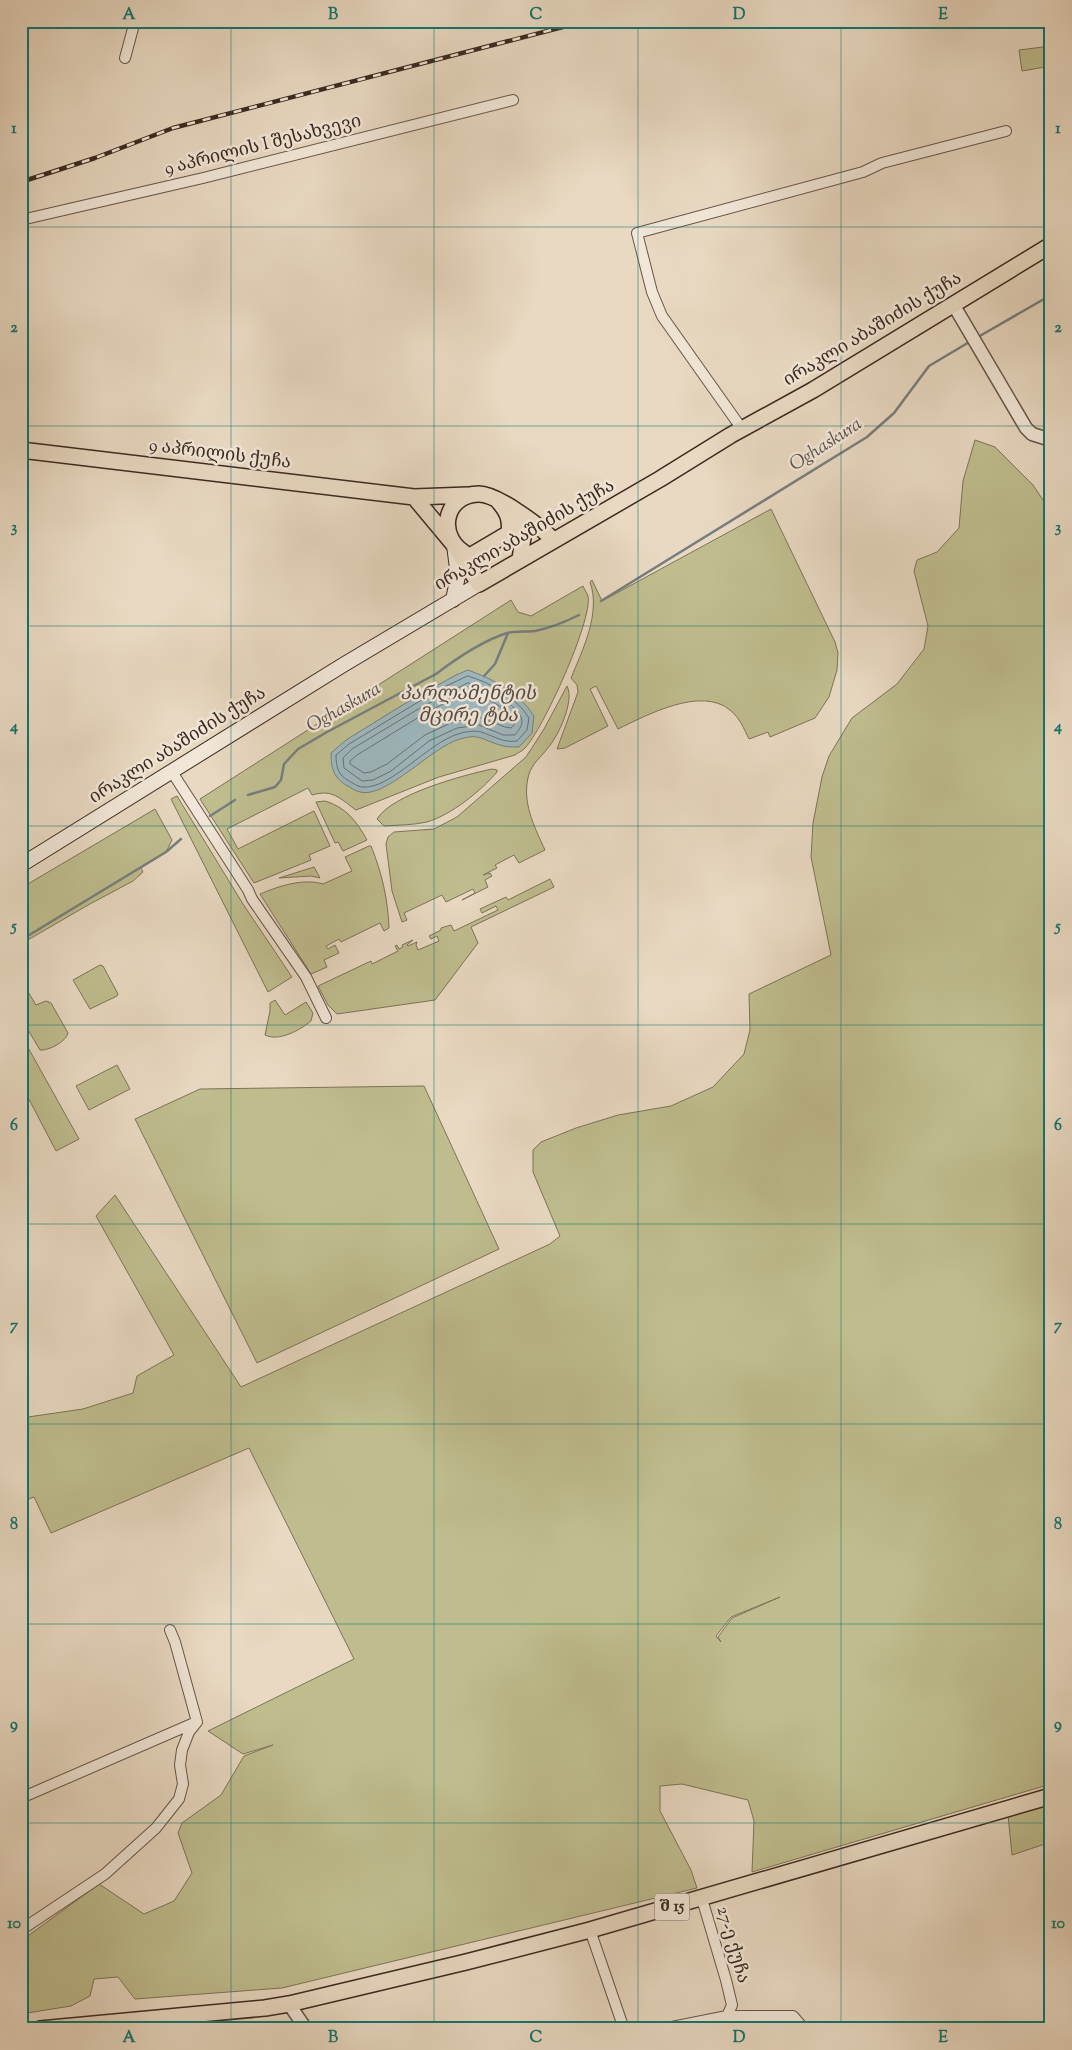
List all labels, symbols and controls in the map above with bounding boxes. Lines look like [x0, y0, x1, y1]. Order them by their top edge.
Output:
text: A [123, 4, 136, 27]
text: B [328, 4, 338, 27]
text: C [530, 4, 543, 27]
text: D [733, 4, 746, 27]
text: E [938, 4, 948, 27]
street label: 9 აპრილის I შესახვევი [162, 109, 364, 183]
text: 1 [11, 118, 17, 141]
text: 1 [1055, 118, 1061, 141]
street label: ირაკლი აბაშიძის ქუჩა [779, 266, 967, 394]
text: 2 [10, 317, 18, 340]
text: 2 [1054, 317, 1062, 340]
water label: Oghaskura [784, 411, 868, 479]
street label: 9 აპრილის ქუჩა [147, 433, 293, 477]
street label: ირაკლი აბაშიძის ქუჩა [430, 474, 620, 598]
text: 3 [11, 517, 18, 540]
text: 3 [1055, 517, 1062, 540]
water label: Oghaskura [302, 676, 386, 740]
street label: ირაკლი აბაშიძის ქუჩა [84, 681, 272, 811]
water label: პარლამენტის მცირე ტბა [400, 681, 536, 730]
text: 4 [9, 716, 18, 739]
text: 4 [1053, 716, 1062, 739]
text: 5 [9, 916, 17, 939]
text: 5 [1053, 916, 1061, 939]
text: 6 [10, 1115, 18, 1138]
text: 6 [1054, 1115, 1062, 1138]
text: 7 [10, 1315, 19, 1338]
text: 7 [1054, 1315, 1063, 1338]
text: 8 [10, 1514, 18, 1537]
text: 8 [1054, 1514, 1062, 1537]
text: 9 [10, 1714, 18, 1737]
text: 9 [1054, 1714, 1062, 1737]
road number: შ 15 [654, 1894, 690, 1920]
street label: 27-ე ქუჩა [709, 1903, 755, 1987]
text: 10 [7, 1913, 21, 1936]
text: 10 [1051, 1913, 1065, 1936]
text: A [123, 2027, 136, 2050]
text: B [328, 2027, 338, 2050]
text: C [530, 2027, 543, 2050]
text: D [733, 2027, 746, 2050]
text: E [938, 2027, 948, 2050]

